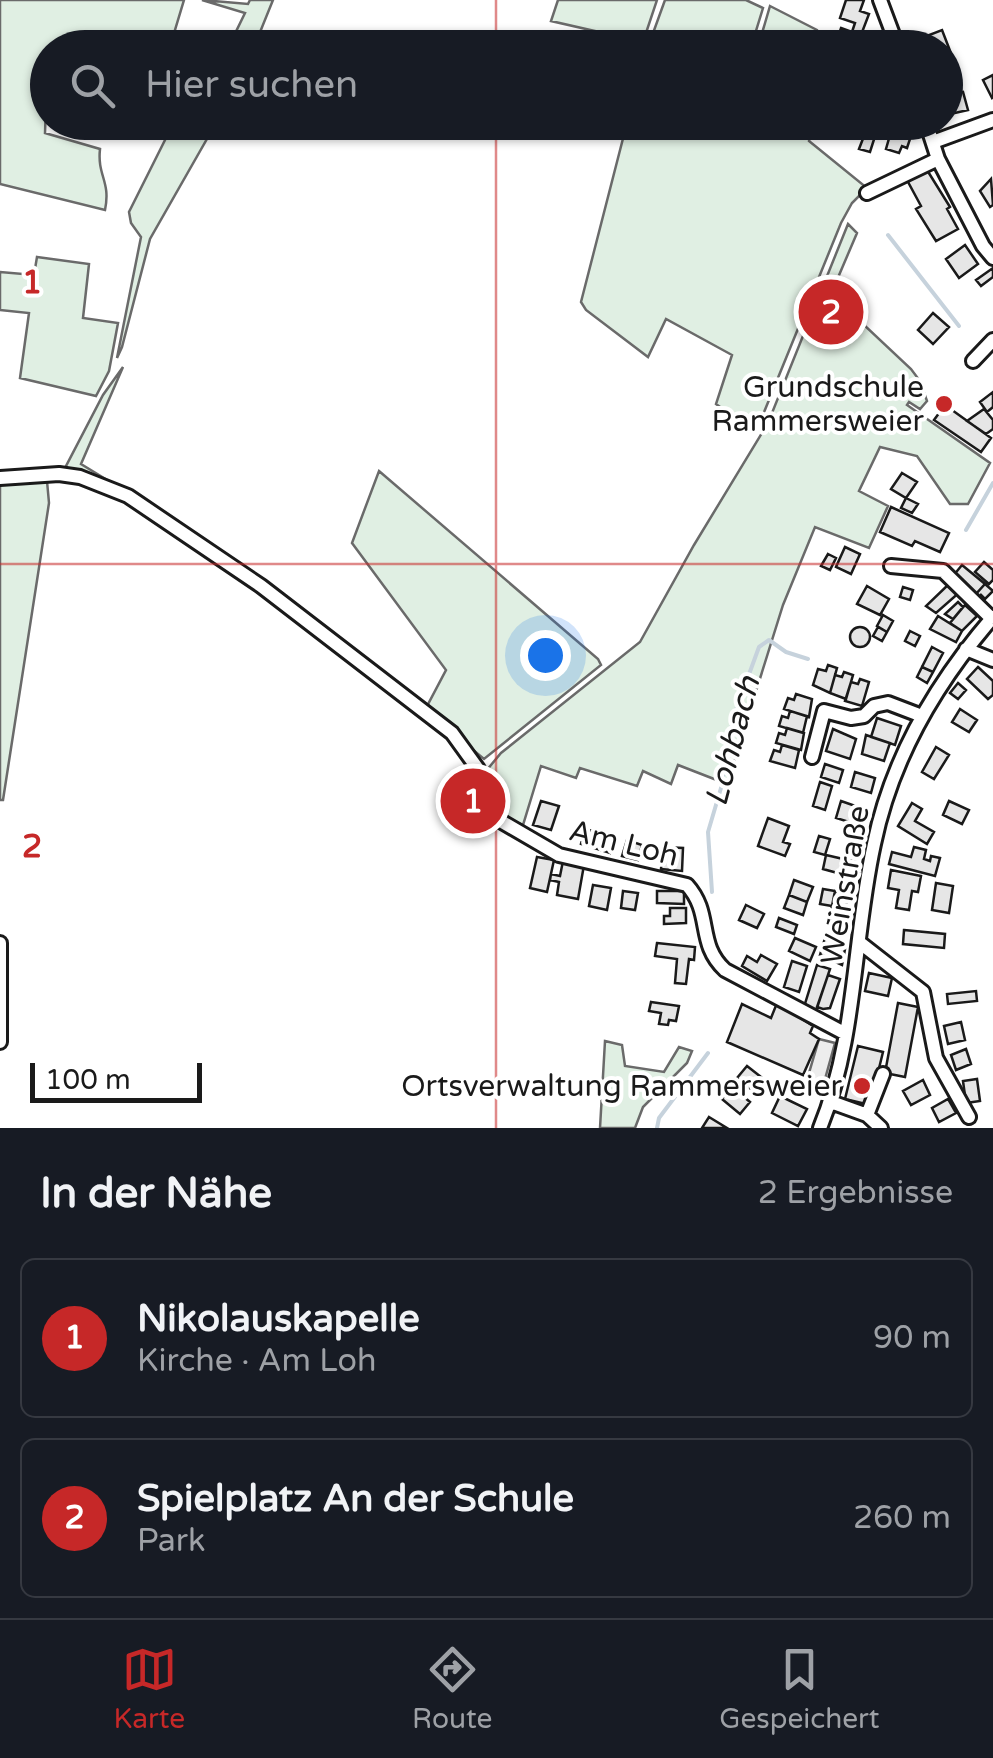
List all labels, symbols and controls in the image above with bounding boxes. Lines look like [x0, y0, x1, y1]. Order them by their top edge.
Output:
search box [30, 30, 963, 140]
icon: search [65, 58, 120, 113]
text: Hier suchen [145, 62, 358, 108]
text: 1 [22, 264, 42, 302]
pin: 2 [798, 274, 864, 350]
place label: Grundschule Rammersweier [711, 369, 924, 440]
marker: Grundschule Rammersweier [933, 393, 955, 415]
your location [520, 630, 571, 681]
water label: Lohbach [698, 671, 769, 810]
pin: 1 [440, 764, 506, 838]
street label: Weinstraße [813, 803, 878, 968]
street label: Am Loh [565, 812, 682, 875]
text: 2 [22, 828, 42, 866]
scale bar [30, 1058, 202, 1102]
text: 100 m [45, 1063, 131, 1097]
place label: Ortsverwaltung Rammersweier [401, 1068, 843, 1105]
marker: Ortsverwaltung Rammersweier [851, 1075, 873, 1097]
text: In der Nähe [40, 1168, 272, 1219]
text: 2 Ergebnisse [758, 1174, 953, 1212]
text: Nikolauskapelle [137, 1296, 420, 1342]
text: 1 [64, 1319, 85, 1357]
text: 90 m [873, 1319, 951, 1357]
text: Kirche · Am Loh [137, 1342, 377, 1380]
text: Spielplatz An der Schule [137, 1476, 574, 1522]
text: 2 [64, 1499, 85, 1537]
text: 260 m [853, 1499, 951, 1537]
text: Park [137, 1522, 205, 1560]
tab: Karte [113, 1642, 185, 1736]
tab: Route [412, 1642, 492, 1736]
tab: Gespeichert [719, 1642, 880, 1736]

